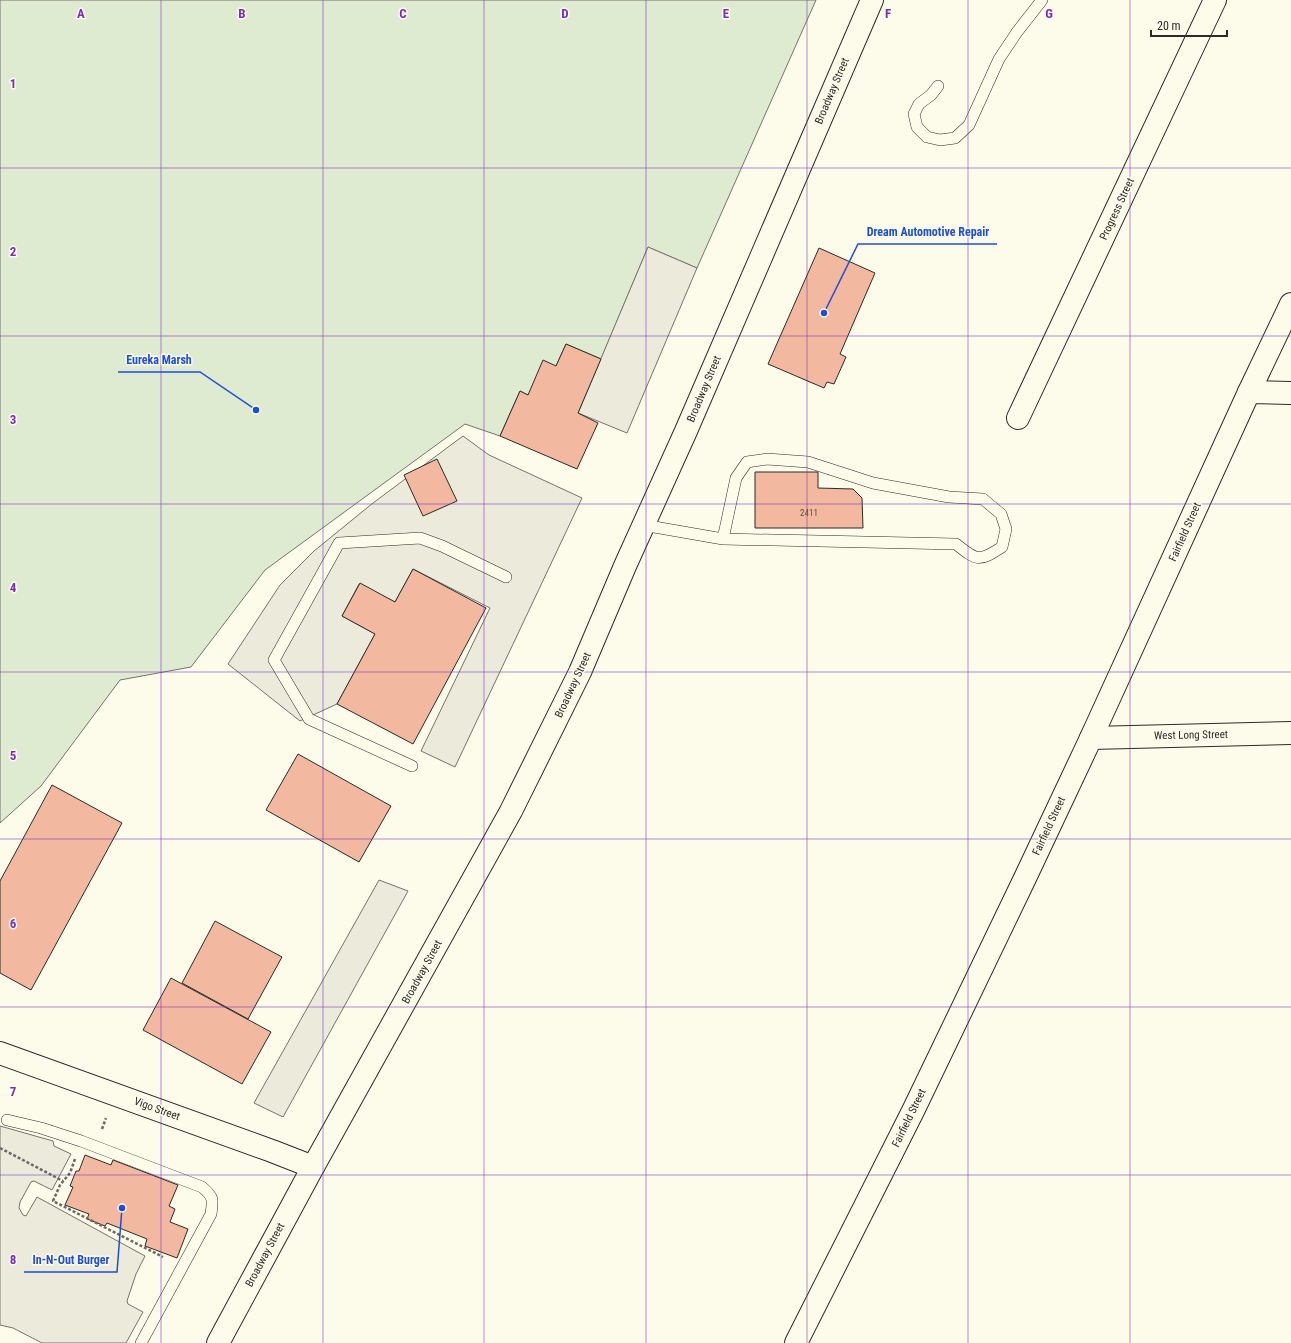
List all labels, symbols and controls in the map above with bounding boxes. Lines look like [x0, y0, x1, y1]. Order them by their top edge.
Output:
text: A [77, 6, 85, 21]
text: B [238, 6, 246, 21]
text: C [399, 6, 407, 21]
text: D [561, 6, 569, 21]
text: E [723, 6, 730, 21]
text: F [885, 6, 891, 21]
text: G [1045, 6, 1053, 21]
scale bar [1151, 12, 1227, 38]
text: 20 m [1157, 19, 1181, 33]
street label: Broadway Street [812, 56, 852, 126]
text: 1 [10, 76, 16, 91]
street label: Progress Street [1097, 176, 1137, 242]
callout: Dream Automotive Repair [858, 220, 997, 244]
text: Dream Automotive Repair [867, 225, 989, 239]
text: 2 [10, 244, 17, 259]
callout: Eureka Marsh [118, 348, 200, 372]
text: Eureka Marsh [126, 353, 192, 367]
street label: Broadway Street [684, 354, 724, 424]
text: 3 [10, 412, 16, 427]
street label: Fairfield Street [1166, 501, 1204, 563]
house number: 2411 [800, 508, 818, 518]
text: 4 [10, 580, 17, 595]
street label: Broadway Street [552, 650, 594, 720]
street label: West Long Street [1154, 728, 1228, 742]
text: 5 [10, 748, 17, 763]
street label: Fairfield Street [1030, 795, 1068, 857]
text: 6 [10, 916, 17, 931]
street label: Broadway Street [399, 938, 445, 1006]
text: 7 [10, 1084, 17, 1099]
street label: Fairfield Street [889, 1087, 929, 1149]
street label: Vigo Street [132, 1095, 182, 1123]
street label: Broadway Street [243, 1221, 287, 1289]
callout: In-N-Out Burger [24, 1248, 117, 1272]
text: 8 [10, 1252, 16, 1267]
text: In-N-Out Burger [33, 1253, 110, 1267]

